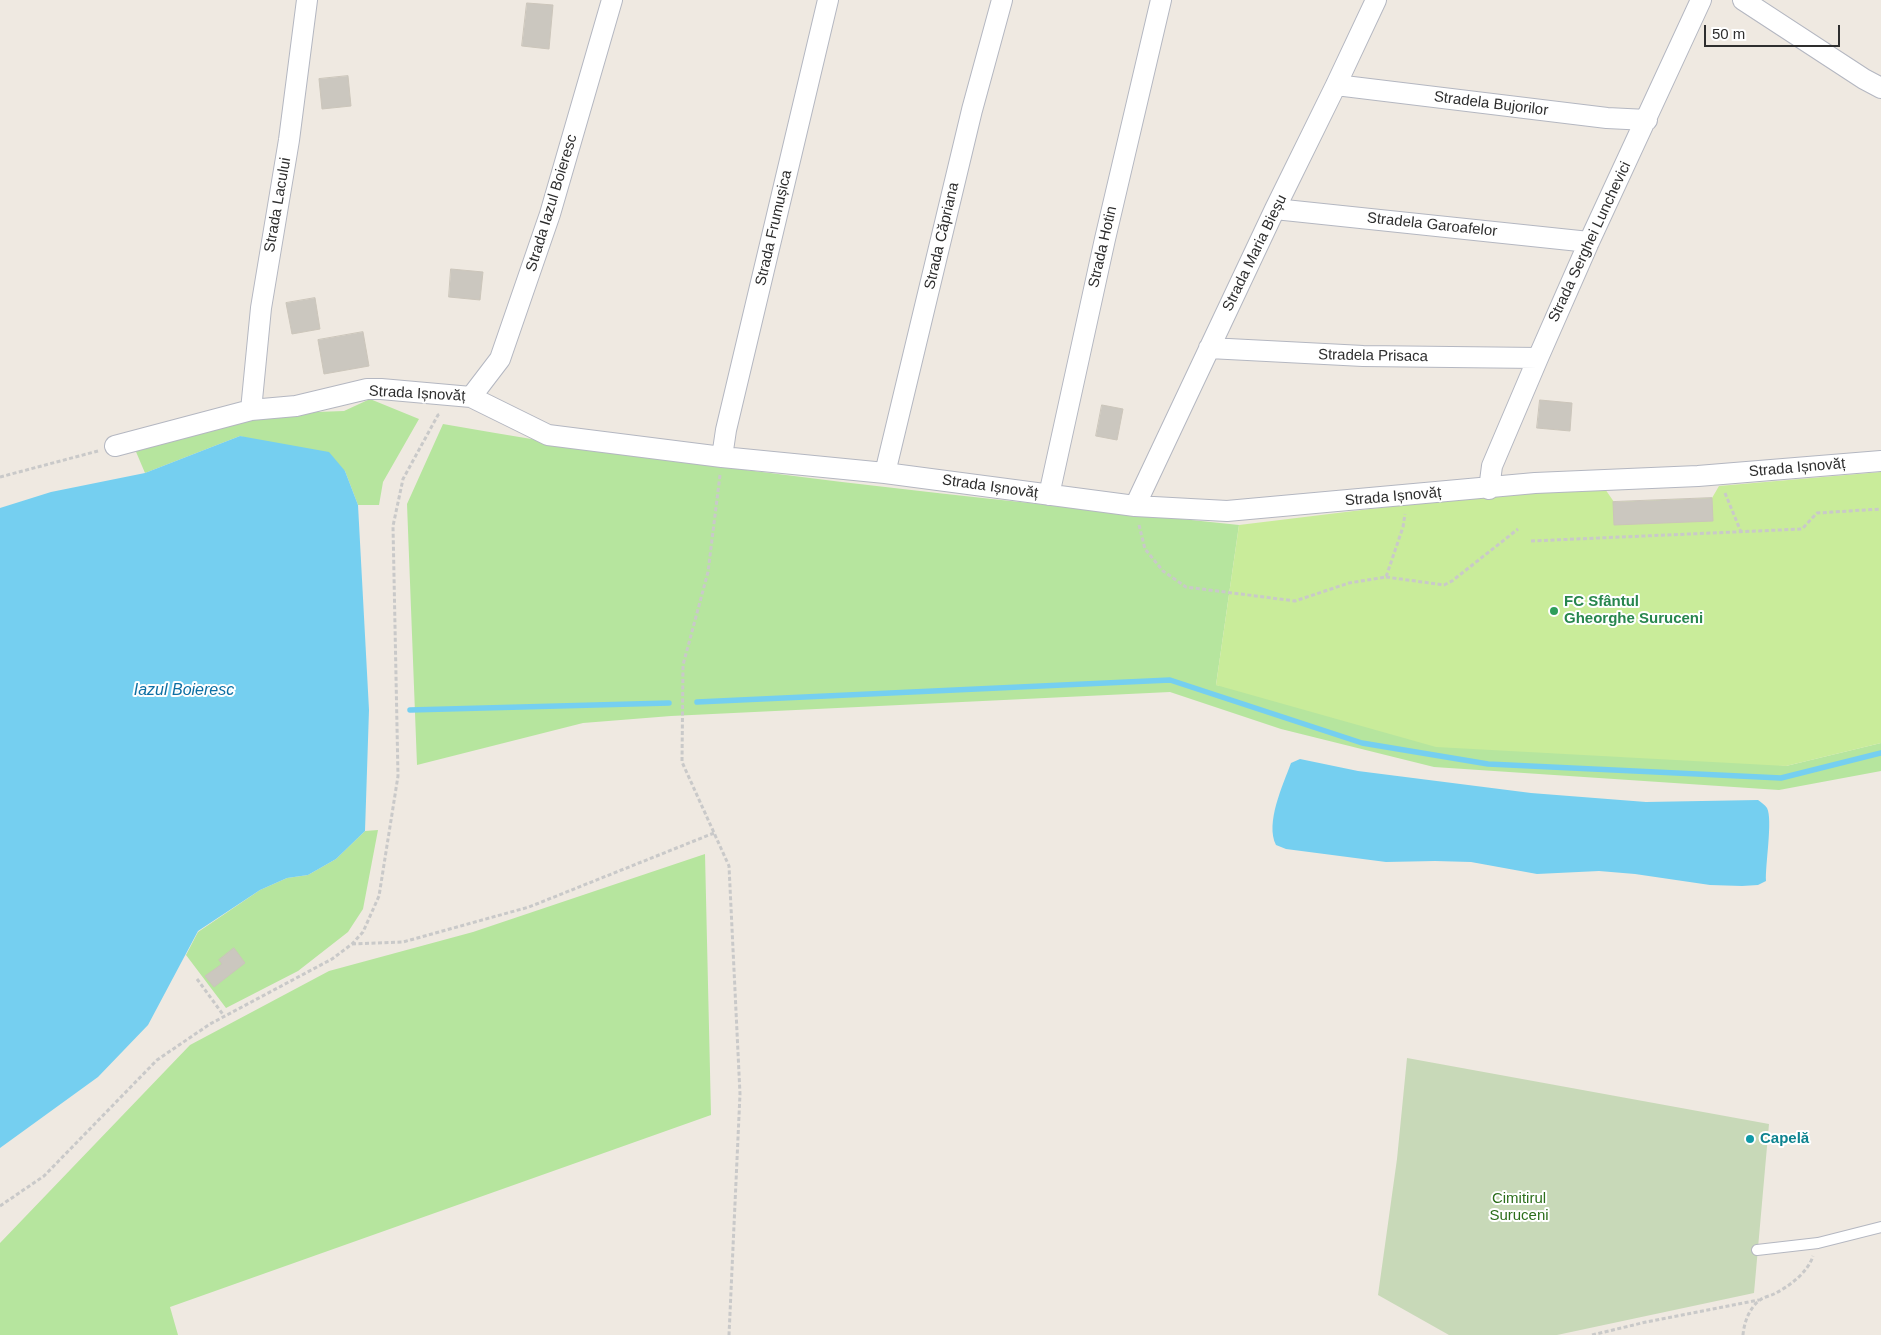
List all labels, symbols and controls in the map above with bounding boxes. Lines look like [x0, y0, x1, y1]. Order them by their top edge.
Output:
scale bar [1706, 15, 1842, 47]
text: 50 m [1712, 25, 1745, 42]
street label: Stradela Bujorilor [1433, 88, 1549, 120]
street label: Strada Iazul Boieresc [523, 132, 581, 274]
street label: Strada Lacului [261, 156, 295, 254]
street label: Strada Serghei Lunchevici [1545, 159, 1635, 325]
street label: Strada Frumușica [752, 168, 796, 288]
street label: Strada Căpriana [921, 181, 963, 291]
street label: Strada Maria Bieșu [1219, 192, 1291, 314]
street label: Strada Hotin [1085, 204, 1121, 290]
street label: Stradela Garoafelor [1366, 209, 1498, 241]
street label: Stradela Prisaca [1318, 346, 1428, 366]
street label: Strada Ișnovăț [368, 382, 466, 406]
street label: Strada Ișnovăț [1748, 455, 1846, 481]
street label: Strada Ișnovăț [941, 471, 1039, 503]
street label: Strada Ișnovăț [1344, 484, 1442, 510]
place label: FC Sfântul Gheorghe Suruceni [1564, 593, 1703, 628]
marker: FC Sfântul Gheorghe Suruceni [1548, 605, 1560, 617]
water label: Iazul Boieresc [134, 681, 234, 701]
place label: Capelă [1760, 1130, 1809, 1148]
marker: Capelă [1744, 1133, 1756, 1145]
park label: Cimitirul Suruceni [1489, 1190, 1549, 1225]

